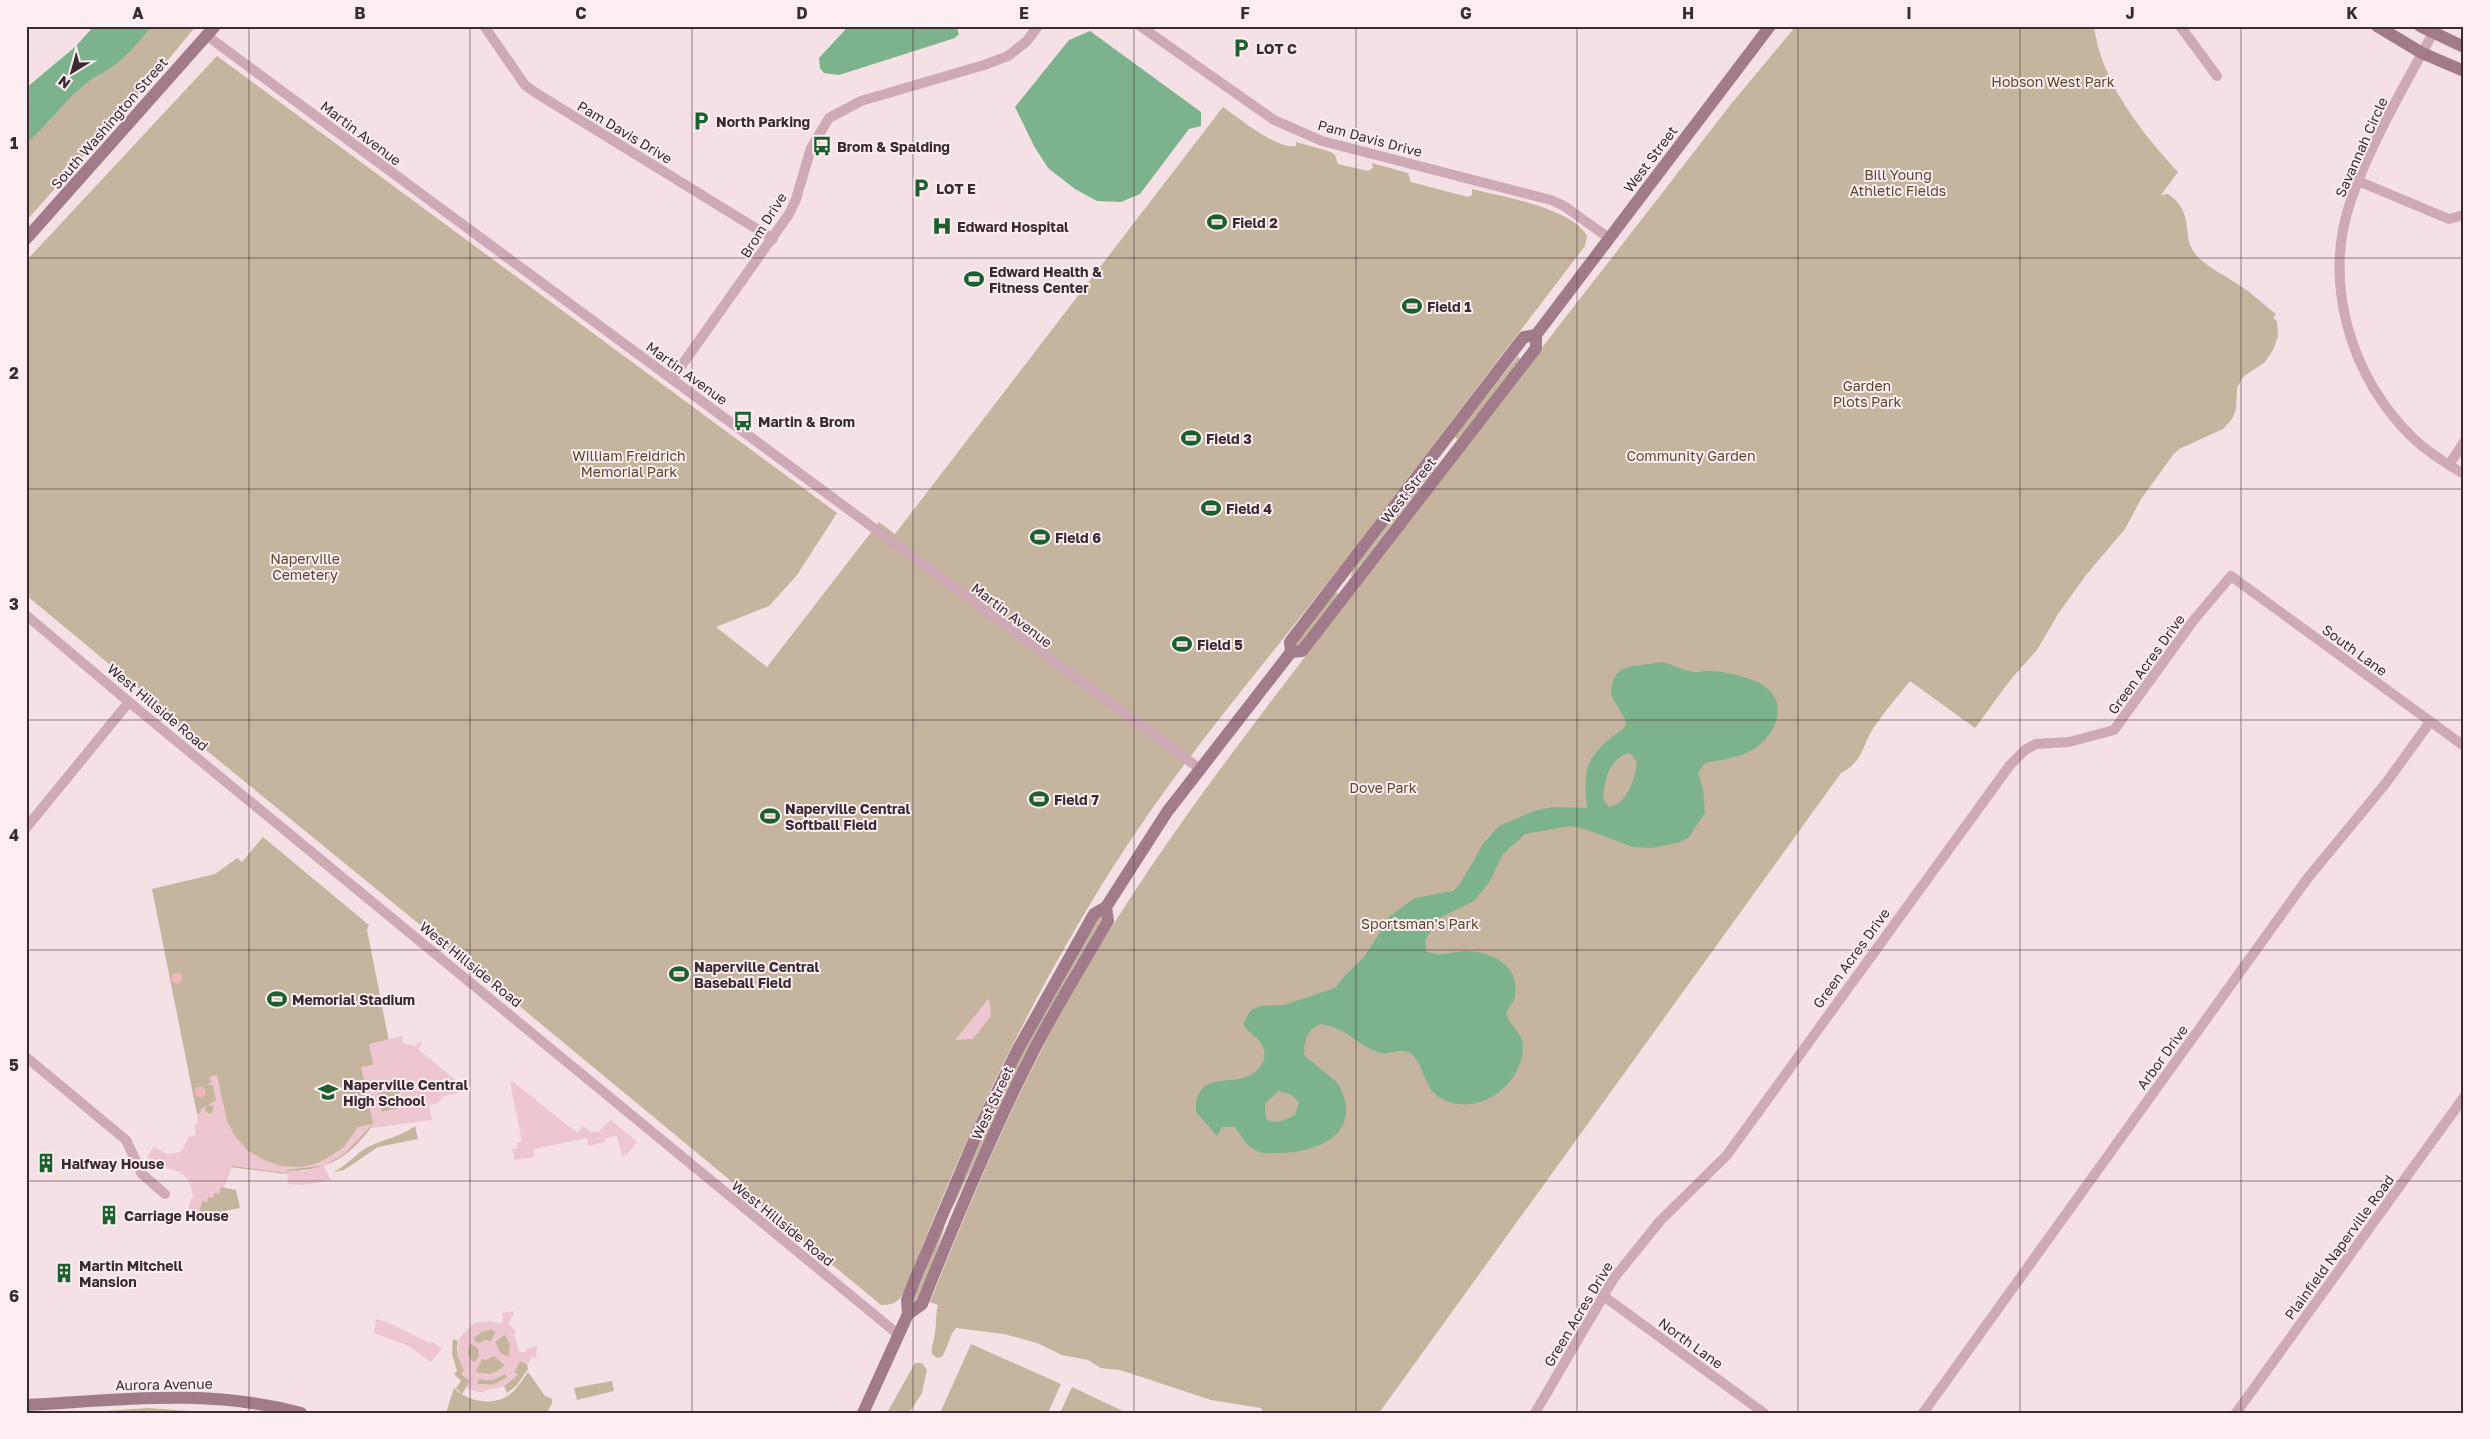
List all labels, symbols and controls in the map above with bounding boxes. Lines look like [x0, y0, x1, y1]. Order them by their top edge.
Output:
text: A [132, 3, 144, 23]
text: B [354, 3, 366, 23]
text: C [575, 3, 587, 23]
text: D [796, 3, 808, 23]
text: E [1019, 3, 1029, 23]
text: F [1240, 3, 1250, 23]
text: G [1460, 3, 1472, 23]
text: H [1682, 3, 1694, 23]
text: I [1906, 3, 1912, 23]
text: J [2125, 3, 2135, 23]
text: K [2346, 3, 2358, 23]
parking icon: LOT C [1230, 37, 1252, 59]
place label: LOT C [1256, 40, 1297, 57]
north arrow [48, 48, 98, 98]
street label: South Washington Street [47, 54, 171, 192]
text: N [55, 73, 73, 93]
park label: Hobson West Park [1991, 73, 2115, 90]
street label: Savannah Circle [2331, 94, 2391, 200]
street label: Martin Avenue [317, 97, 405, 169]
street label: Pam Davis Drive [575, 97, 675, 167]
parking icon: North Parking [690, 110, 712, 132]
place label: North Parking [716, 113, 810, 130]
street label: Pam Davis Drive [1316, 116, 1424, 160]
street label: West Street [1619, 122, 1681, 196]
text: 1 [10, 133, 18, 153]
bus stop icon: Brom & Spalding [811, 135, 833, 157]
place label: Brom & Spalding [837, 138, 950, 155]
park label: Bill Young Athletic Fields [1850, 166, 1946, 199]
parking icon: LOT E [910, 177, 932, 199]
place label: LOT E [936, 180, 976, 197]
street label: Brom Drive [736, 189, 790, 261]
sports icon: Field 2 [1206, 211, 1228, 233]
place label: Field 2 [1232, 214, 1278, 231]
hospital icon: Edward Hospital [931, 215, 953, 237]
place label: Edward Hospital [957, 218, 1069, 235]
place label: Edward Health & Fitness Center [989, 263, 1102, 296]
sports icon: Edward Health & Fitness Center [963, 268, 985, 290]
sports icon: Field 1 [1401, 295, 1423, 317]
place label: Field 1 [1427, 298, 1471, 315]
street label: Martin Avenue [643, 338, 731, 408]
text: 2 [9, 363, 19, 383]
park label: Garden Plots Park [1833, 377, 1901, 410]
bus stop icon: Martin & Brom [732, 410, 754, 432]
place label: Martin & Brom [758, 413, 855, 430]
sports icon: Field 3 [1180, 427, 1202, 449]
place label: Field 3 [1206, 430, 1252, 447]
park label: William Freidrich Memorial Park [572, 447, 686, 480]
park label: Community Garden [1626, 447, 1756, 464]
street label: West Street [1377, 454, 1439, 526]
sports icon: Field 4 [1200, 497, 1222, 519]
place label: Field 4 [1226, 500, 1272, 517]
sports icon: Field 6 [1029, 526, 1051, 548]
place label: Field 6 [1055, 529, 1101, 546]
park label: Naperville Cemetery [270, 550, 340, 583]
street label: Martin Avenue [968, 579, 1056, 651]
text: 3 [9, 594, 19, 614]
street label: Green Acres Drive [2104, 611, 2188, 717]
street label: South Lane [2319, 621, 2391, 679]
sports icon: Field 5 [1171, 633, 1193, 655]
place label: Field 5 [1197, 636, 1243, 653]
street label: West Hillside Road [104, 660, 212, 754]
park label: Dove Park [1349, 779, 1417, 796]
sports icon: Field 7 [1028, 788, 1050, 810]
place label: Field 7 [1054, 791, 1099, 808]
place label: Naperville Central Softball Field [785, 800, 910, 833]
sports icon: Naperville Central Softball Field [759, 805, 781, 827]
text: 4 [9, 825, 19, 845]
street label: Green Acres Drive [1809, 905, 1893, 1011]
park label: Sportsman's Park [1361, 915, 1479, 932]
street label: West Hillside Road [416, 918, 526, 1010]
place label: Naperville Central Baseball Field [694, 958, 819, 991]
sports icon: Naperville Central Baseball Field [668, 963, 690, 985]
sports icon: Memorial Stadium [266, 988, 288, 1010]
place label: Memorial Stadium [292, 991, 415, 1008]
street label: Arbor Drive [2133, 1021, 2191, 1093]
text: 5 [9, 1055, 19, 1075]
street label: West Street [968, 1064, 1016, 1142]
place label: Naperville Central High School [343, 1076, 468, 1109]
school or university icon: Naperville Central High School [317, 1081, 339, 1103]
building icon: Halfway House [35, 1152, 57, 1174]
place label: Halfway House [61, 1155, 164, 1172]
street label: Plainfield Naperville Road [2281, 1171, 2397, 1323]
street label: West Hillside Road [728, 1177, 838, 1269]
building icon: Carriage House [98, 1204, 120, 1226]
place label: Carriage House [124, 1207, 229, 1224]
place label: Martin Mitchell Mansion [79, 1257, 183, 1290]
street label: Green Acres Drive [1540, 1258, 1616, 1370]
building icon: Martin Mitchell Mansion [53, 1262, 75, 1284]
text: 6 [9, 1286, 19, 1306]
street label: North Lane [1656, 1314, 1726, 1372]
street label: Aurora Avenue [115, 1375, 213, 1393]

